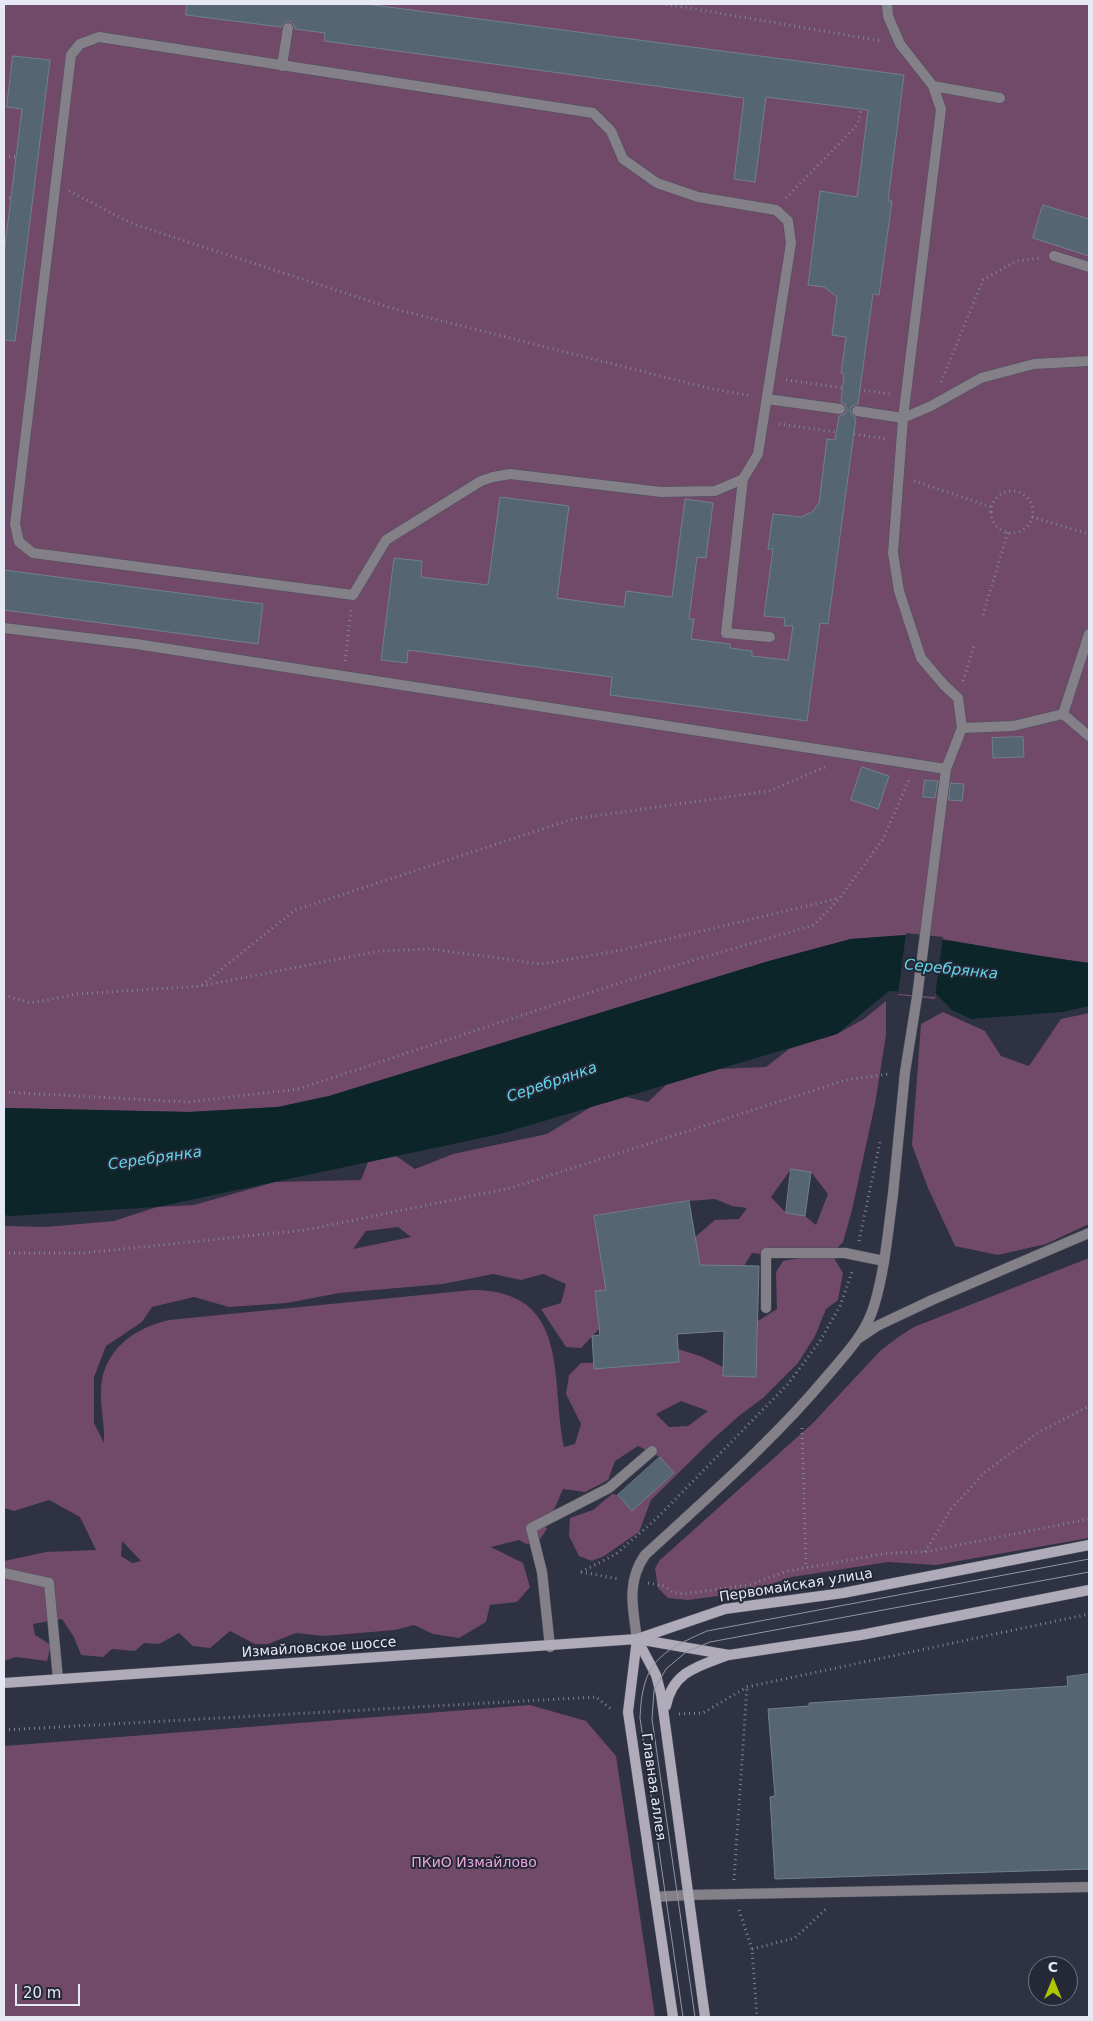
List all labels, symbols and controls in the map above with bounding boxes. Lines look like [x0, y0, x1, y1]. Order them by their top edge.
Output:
water label: Серебрянка [903, 956, 999, 984]
water label: Серебрянка [504, 1059, 600, 1107]
water label: Серебрянка [107, 1144, 203, 1174]
street label: Первомайская улица [718, 1566, 874, 1606]
street label: Измайловское шоссе [241, 1634, 397, 1662]
street label: Главная аллея [637, 1732, 669, 1842]
park label: ПКиО Измайлово [411, 1855, 537, 1871]
north arrow [1028, 1956, 1078, 2006]
text: С [1048, 1959, 1058, 1975]
scale bar [18, 1974, 82, 2006]
text: 20 m [23, 1984, 61, 2002]

